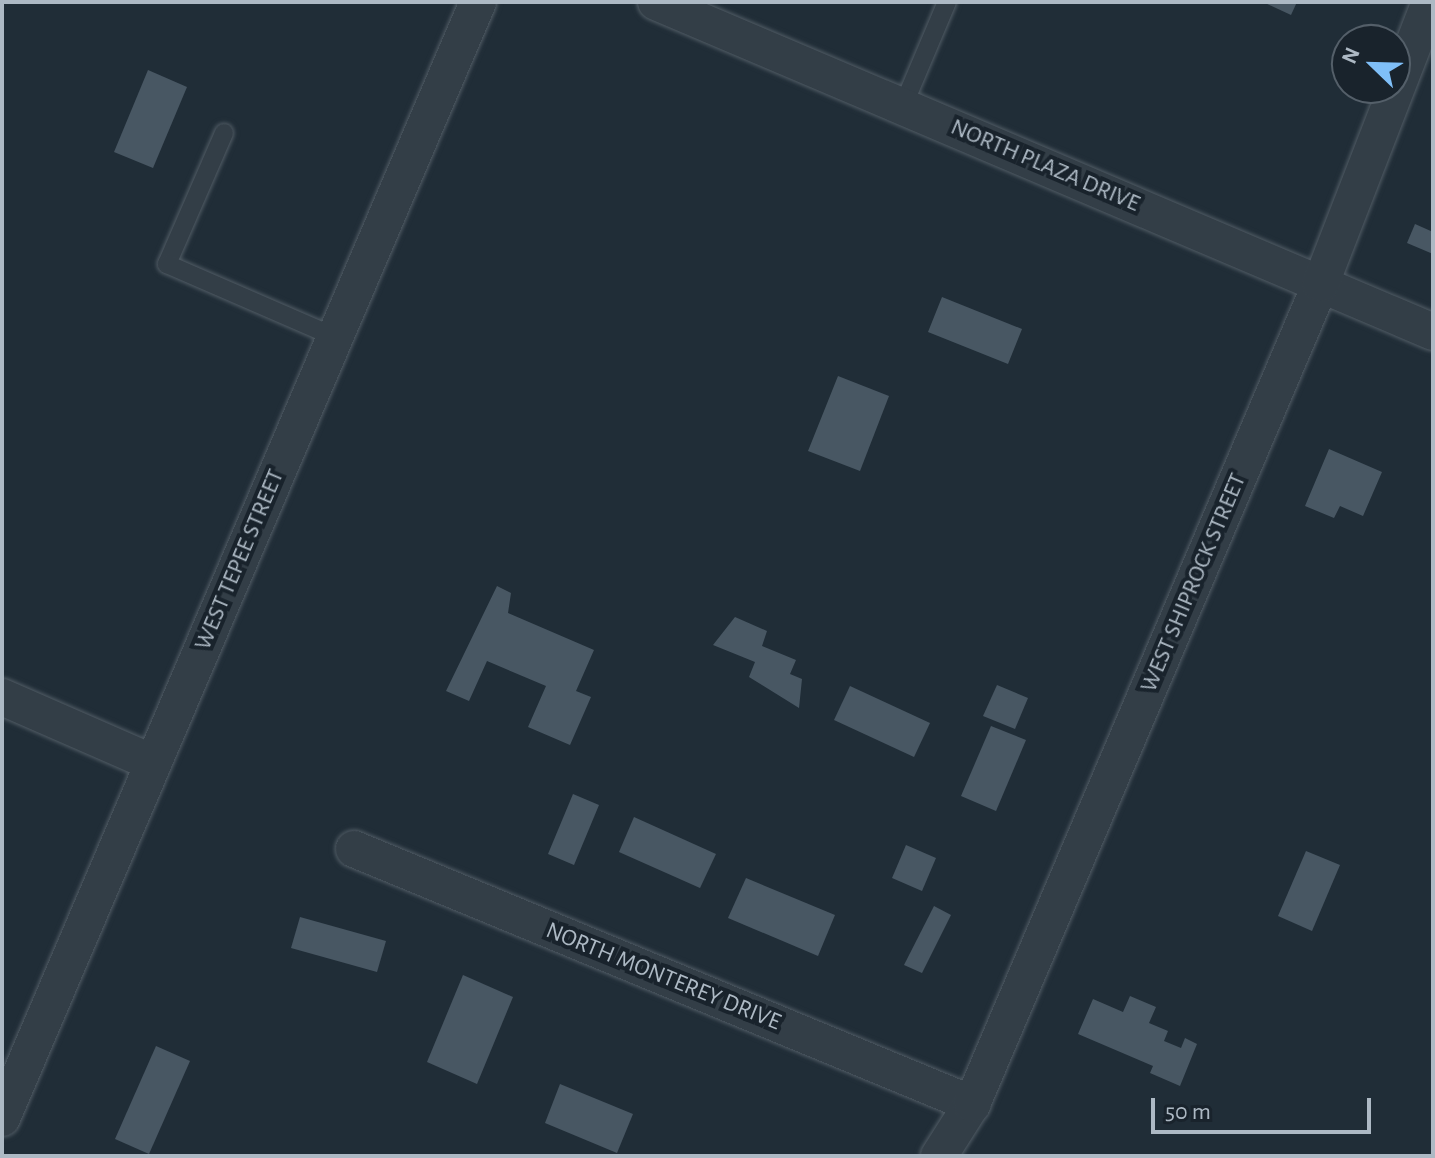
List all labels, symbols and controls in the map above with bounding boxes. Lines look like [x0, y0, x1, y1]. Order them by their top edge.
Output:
north arrow [1331, 24, 1411, 104]
text: N [1338, 44, 1364, 67]
street label: NORTH PLAZA DRIVE [946, 113, 1144, 219]
street label: WEST TEPEE STREET [189, 465, 291, 655]
street label: WEST SHIPROCK STREET [1135, 469, 1253, 697]
street label: NORTH MONTEREY DRIVE [541, 917, 785, 1037]
scale bar [1155, 1082, 1375, 1132]
text: 50 m [1165, 1100, 1211, 1124]

